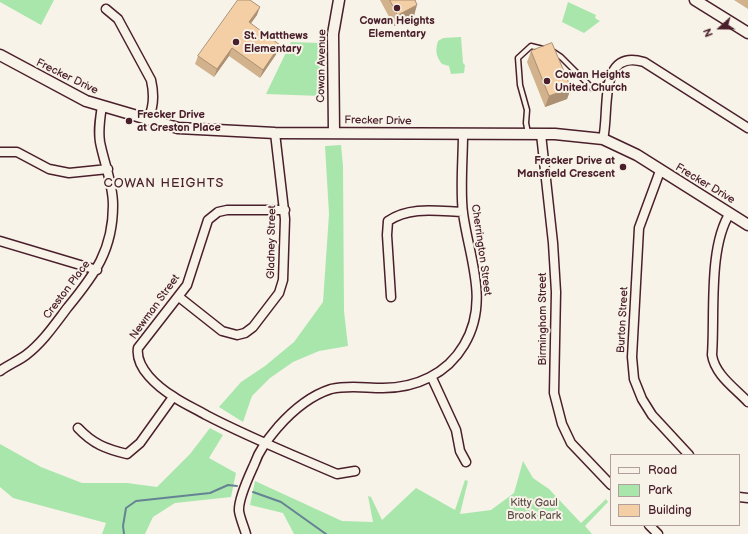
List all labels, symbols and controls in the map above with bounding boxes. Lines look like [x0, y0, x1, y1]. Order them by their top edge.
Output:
marker: Cowan Heights Elementary [392, 3, 402, 13]
north arrow [700, 8, 740, 48]
place label: Cowan Heights Elementary [359, 14, 435, 40]
text: N [701, 26, 716, 39]
place label: St. Matthews Elementary [244, 29, 308, 55]
street label: Cowan Avenue [315, 29, 329, 103]
marker: St. Matthews Elementary [231, 37, 241, 47]
street label: Frecker Drive [34, 56, 100, 98]
place label: Cowan Heights United Church [555, 68, 630, 94]
marker: Cowan Heights United Church [542, 76, 552, 86]
place label: Frecker Drive at Creston Place [137, 108, 221, 134]
street label: Frecker Drive [344, 114, 412, 128]
marker: Frecker Drive at Creston Place [124, 116, 134, 126]
place label: Frecker Drive at Mansfield Crescent [517, 154, 615, 180]
street label: Frecker Drive [673, 161, 737, 207]
marker: Frecker Drive at Mansfield Crescent [618, 162, 628, 172]
district label: COWAN HEIGHTS [104, 176, 224, 192]
street label: Cherrington Street [468, 203, 494, 297]
street label: Gladney Street [265, 205, 279, 279]
street label: Creston Place [41, 258, 93, 322]
street label: Newman Street [127, 272, 183, 342]
street label: Birmingham Street [536, 273, 550, 365]
street label: Burton Street [615, 286, 631, 354]
legend [610, 454, 740, 526]
text: Road [648, 463, 677, 478]
text: Park [648, 483, 672, 498]
park label: Kitty Gaul Brook Park [507, 496, 561, 522]
text: Building [648, 503, 692, 518]

